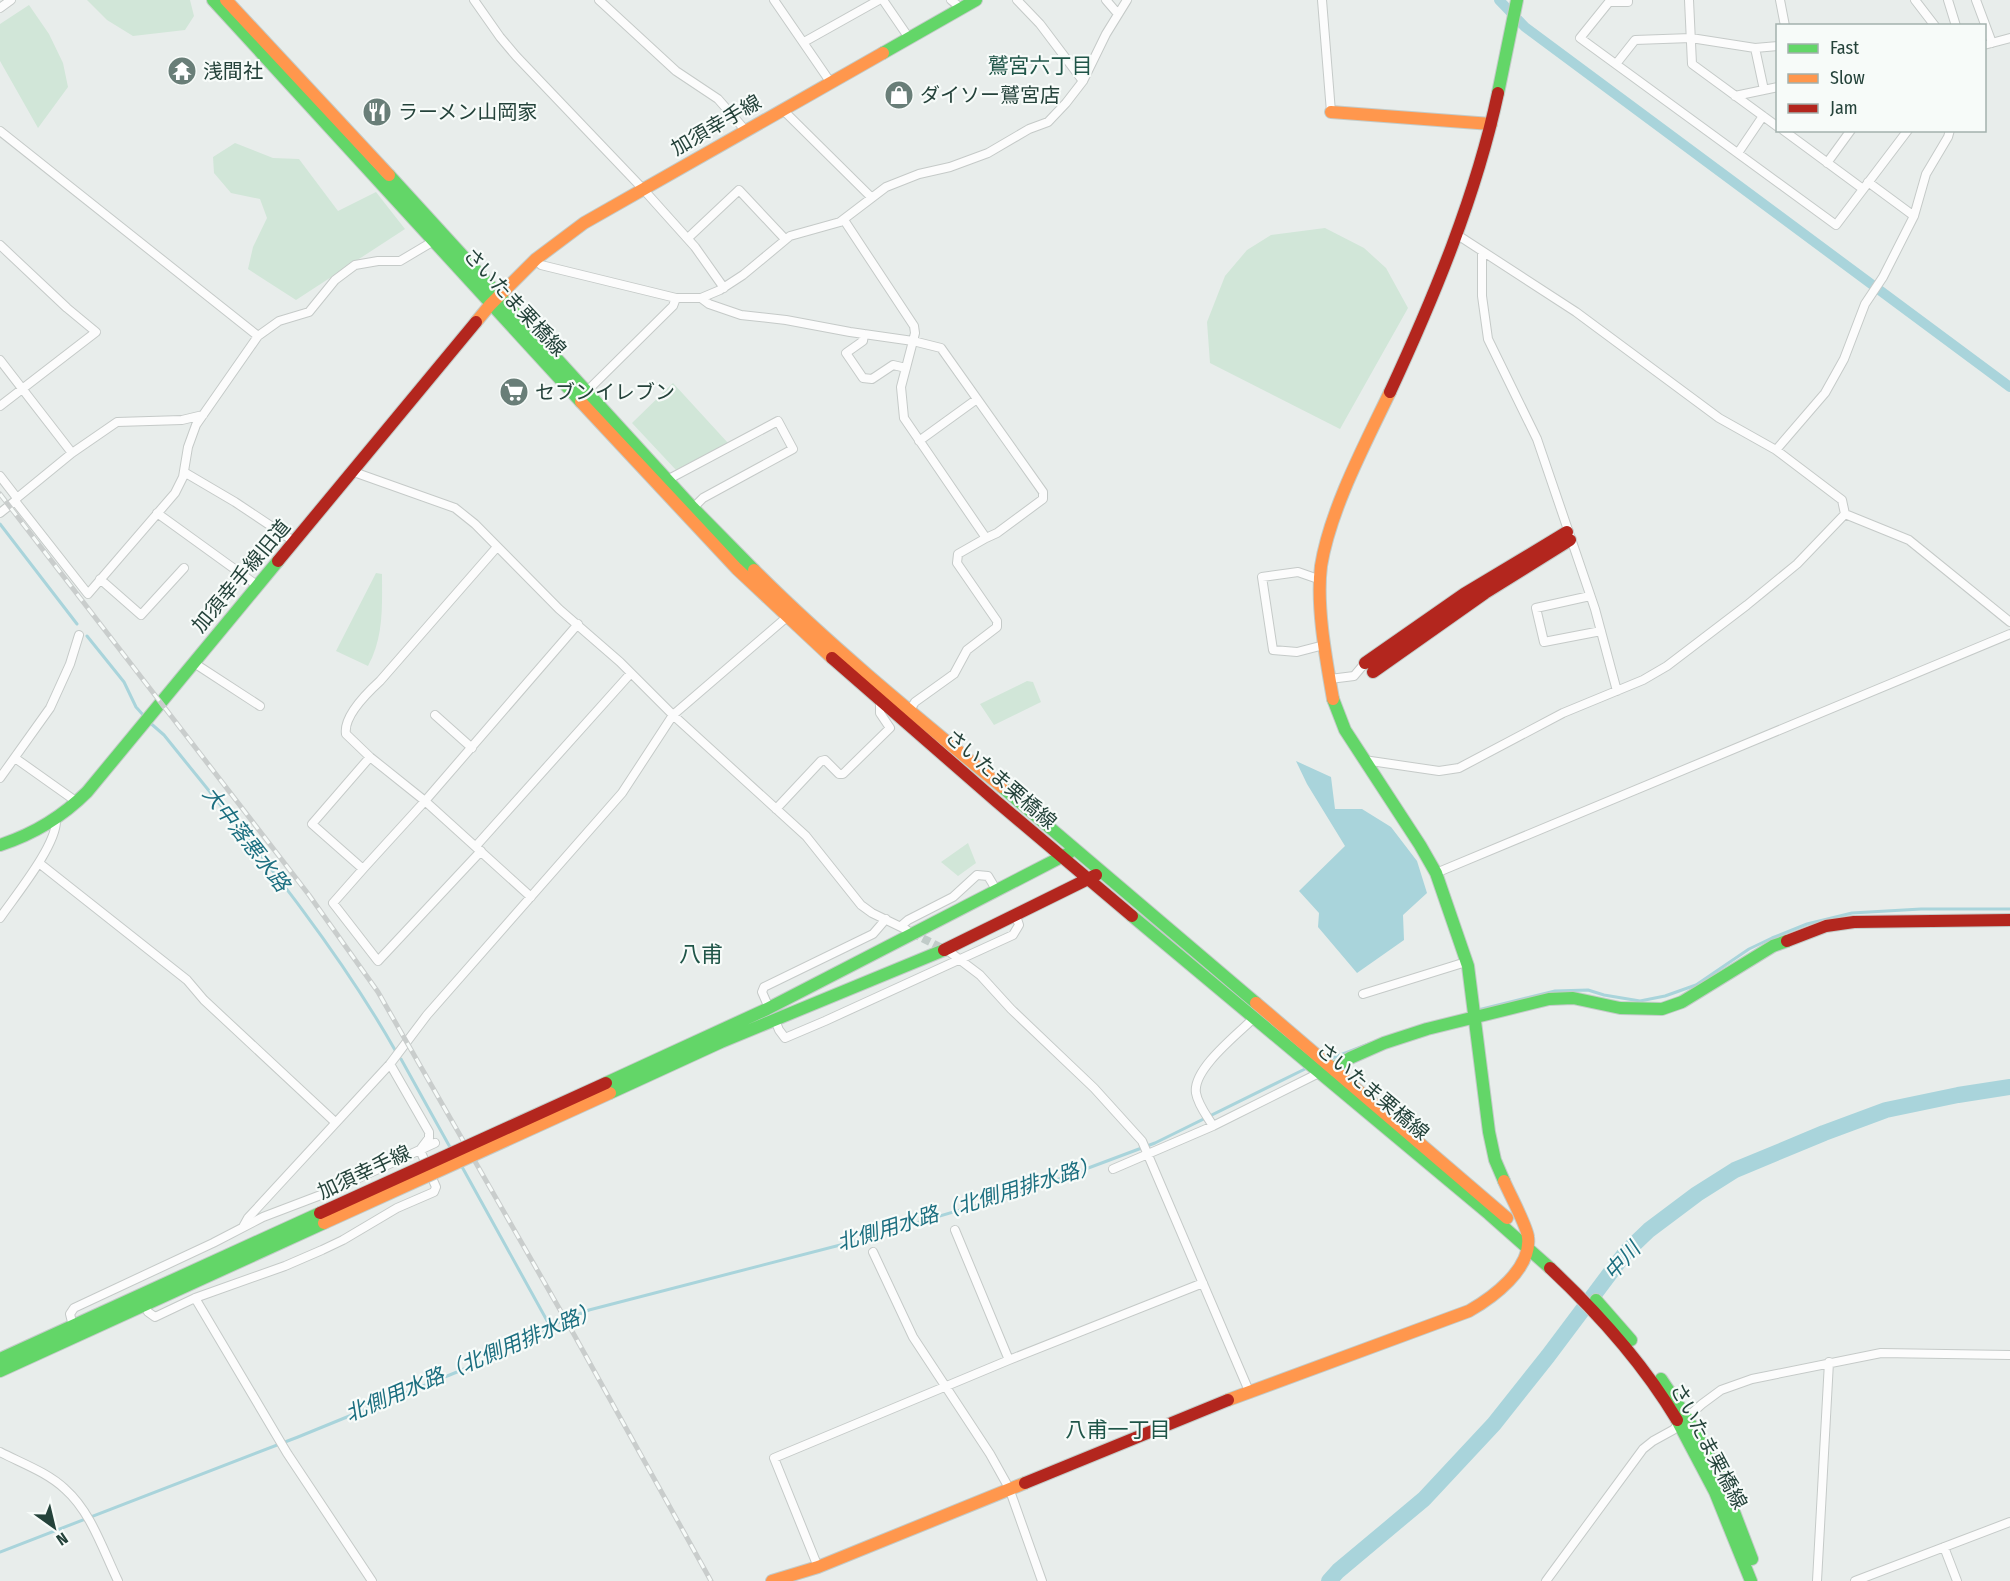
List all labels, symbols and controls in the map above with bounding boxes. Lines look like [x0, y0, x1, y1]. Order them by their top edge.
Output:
legend [1776, 24, 1986, 132]
text: Fast [1830, 37, 1859, 59]
district label: 鷲宮六丁目 [988, 53, 1093, 79]
temple icon: 浅間社 [166, 55, 198, 87]
place label: 浅間社 [203, 59, 263, 83]
text: Slow [1830, 67, 1865, 89]
shop icon: ダイソー鷲宮店 [883, 79, 915, 111]
place label: ダイソー鷲宮店 [920, 83, 1060, 107]
street label: 加須幸手線 [667, 90, 765, 160]
restaurant icon: ラーメン山岡家 [361, 96, 393, 128]
text: Jam [1830, 97, 1858, 119]
place label: ラーメン山岡家 [398, 100, 537, 124]
street label: さいたま栗橋線 [459, 243, 571, 361]
supermarket icon: セブンイレブン [498, 376, 530, 408]
place label: セブンイレブン [535, 380, 675, 404]
street label: 加須幸手線旧道 [187, 515, 295, 637]
street label: さいたま栗橋線 [941, 724, 1061, 834]
water label: 大中落悪水路 [197, 781, 296, 898]
district label: 八甫 [679, 941, 723, 968]
street label: さいたま栗橋線 [1312, 1037, 1434, 1145]
street label: 加須幸手線 [314, 1140, 414, 1204]
water label: 北側用水路（北側用排水路） [834, 1152, 1102, 1256]
water label: 中川 [1598, 1235, 1647, 1285]
water label: 北側用水路（北側用排水路） [341, 1297, 603, 1427]
street label: さいたま栗橋線 [1666, 1379, 1752, 1513]
district label: 八甫一丁目 [1066, 1417, 1171, 1443]
north arrow [24, 1497, 84, 1557]
text: N [53, 1528, 71, 1550]

